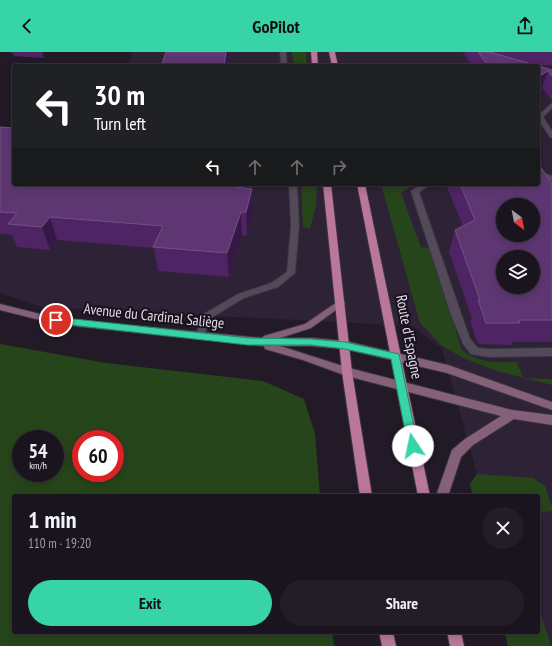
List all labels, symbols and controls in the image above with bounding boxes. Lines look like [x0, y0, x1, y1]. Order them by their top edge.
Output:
icon: back [16, 15, 38, 37]
text: GoPilot [252, 15, 300, 38]
icon: share [514, 15, 536, 37]
text: 30 m [94, 76, 145, 113]
icon: left [28, 80, 80, 132]
text: Turn left [94, 112, 146, 135]
icon: left [202, 156, 224, 178]
icon: ahead [244, 156, 266, 178]
icon: ahead [286, 156, 308, 178]
icon: right [328, 156, 350, 178]
north arrow [496, 198, 540, 242]
map controls [496, 198, 540, 294]
button: layers [496, 250, 540, 294]
street label: Route d'Espagne [392, 293, 427, 381]
street label: Avenue du Cardinal Saliège [83, 299, 225, 332]
pin [39, 303, 73, 337]
icon: arrive [45, 309, 67, 331]
position arrow [392, 425, 434, 467]
speed limit sign: 60 [72, 430, 124, 482]
text: 54 [28, 438, 48, 464]
text: km/h [29, 459, 47, 472]
text: 1 min [28, 504, 76, 535]
button: close [482, 507, 524, 549]
text: 110 m · 19:20 [28, 535, 91, 552]
button: Exit [28, 580, 272, 626]
button: Share [280, 580, 524, 626]

